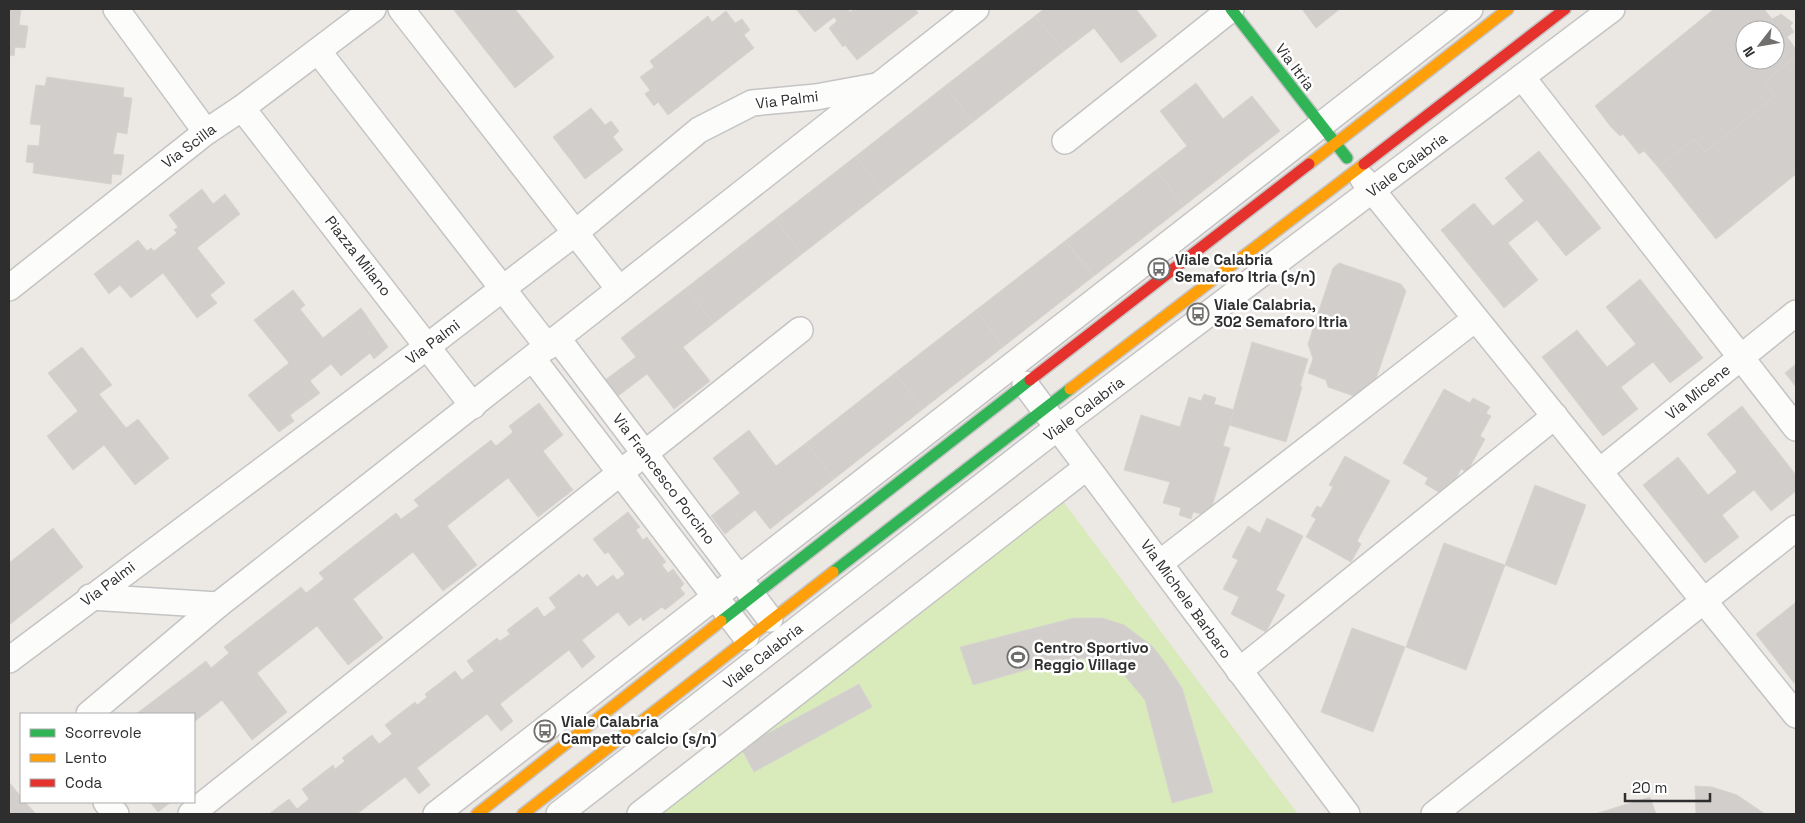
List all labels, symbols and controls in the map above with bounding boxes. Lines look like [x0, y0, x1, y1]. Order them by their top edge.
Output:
north arrow [1735, 20, 1785, 70]
street label: Via Itria [1272, 39, 1319, 94]
text: N [1739, 43, 1759, 60]
street label: Via Palmi [754, 86, 819, 113]
street label: Via Scilla [158, 119, 220, 172]
street label: Viale Calabria [1363, 128, 1451, 201]
street label: Piazza Milano [321, 212, 396, 300]
place label: Viale Calabria Semaforo Itria (s/n) [1175, 250, 1315, 286]
bus stop icon: Viale Calabria Semaforo Itria (s/n) [1147, 257, 1171, 281]
place label: Viale Calabria, 302 Semaforo Itria [1214, 295, 1348, 331]
bus stop icon: Viale Calabria, 302 Semaforo Itria [1186, 302, 1210, 326]
street label: Via Palmi [402, 315, 464, 368]
street label: Via Micene [1661, 360, 1734, 424]
street label: Viale Calabria [1040, 372, 1128, 445]
street label: Via Francesco Porcino [609, 409, 720, 548]
street label: Via Michele Barbaro [1137, 535, 1236, 662]
street label: Via Palmi [77, 557, 139, 610]
street label: Viale Calabria [719, 618, 807, 693]
place label: Centro Sportivo Reggio Village [1034, 638, 1149, 674]
sports icon: Centro Sportivo Reggio Village [1006, 645, 1030, 669]
place label: Viale Calabria Campetto calcio (s/n) [561, 712, 717, 748]
legend [20, 713, 195, 803]
bus stop icon: Viale Calabria Campetto calcio (s/n) [533, 719, 557, 743]
text: Scorrevole [65, 723, 142, 742]
text: Lento [65, 748, 107, 767]
scale bar [1625, 770, 1710, 802]
text: Coda [65, 773, 103, 792]
text: 20 m [1632, 778, 1667, 797]

